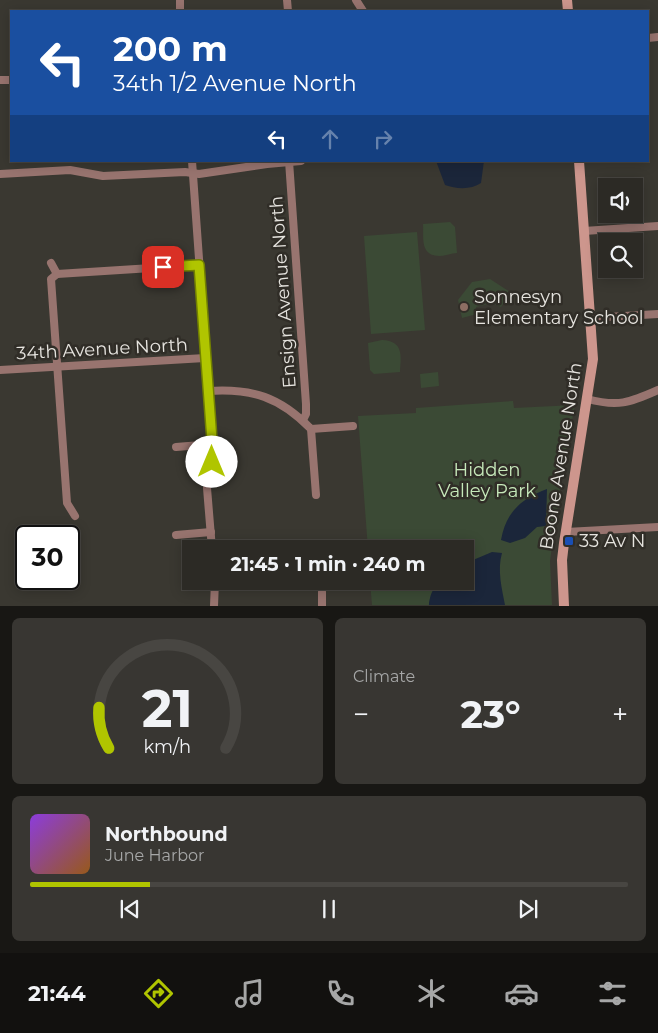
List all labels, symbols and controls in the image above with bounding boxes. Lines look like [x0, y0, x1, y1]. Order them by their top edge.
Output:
text: 200 m [113, 27, 228, 70]
icon: left [30, 30, 95, 95]
text: 34th 1/2 Avenue North [113, 70, 357, 97]
icon: left [263, 125, 291, 153]
icon: ahead [316, 125, 344, 153]
icon: right [369, 125, 397, 153]
map controls [598, 178, 643, 278]
button: sound [598, 178, 643, 223]
street label: Ensign Avenue North [265, 195, 301, 389]
button: search [598, 233, 643, 278]
pin [142, 246, 184, 288]
icon: arrive [149, 253, 177, 281]
place label: Sonnesyn Elementary School [474, 286, 644, 329]
marker: Sonnesyn Elementary School [458, 301, 470, 313]
street label: 34th Avenue North [16, 334, 188, 364]
street label: Boone Avenue North [535, 361, 587, 551]
position arrow [185, 435, 237, 487]
park label: Hidden Valley Park [438, 459, 536, 502]
speed limit sign: 30 [15, 525, 80, 590]
place label: 33 Av N [579, 530, 645, 552]
marker: 33 Av N [563, 535, 575, 547]
text: 21:45 · 1 min · 240 m [231, 553, 425, 576]
text: Climate [353, 667, 415, 686]
text: 21 [142, 677, 193, 740]
text: 23° [460, 691, 521, 738]
text: − [353, 697, 369, 731]
text: + [612, 697, 628, 731]
text: km/h [144, 736, 191, 757]
text: Northbound [105, 823, 228, 846]
text: June Harbor [105, 846, 204, 865]
icon: previous [116, 895, 144, 923]
icon: pause [315, 895, 343, 923]
icon: next [514, 895, 542, 923]
icon: directions [141, 976, 176, 1011]
icon: music [232, 976, 267, 1011]
icon: phone [323, 976, 358, 1011]
icon: climate [414, 976, 449, 1011]
icon: car [504, 976, 539, 1011]
icon: filters [595, 976, 630, 1011]
text: 21:44 [28, 980, 86, 1007]

